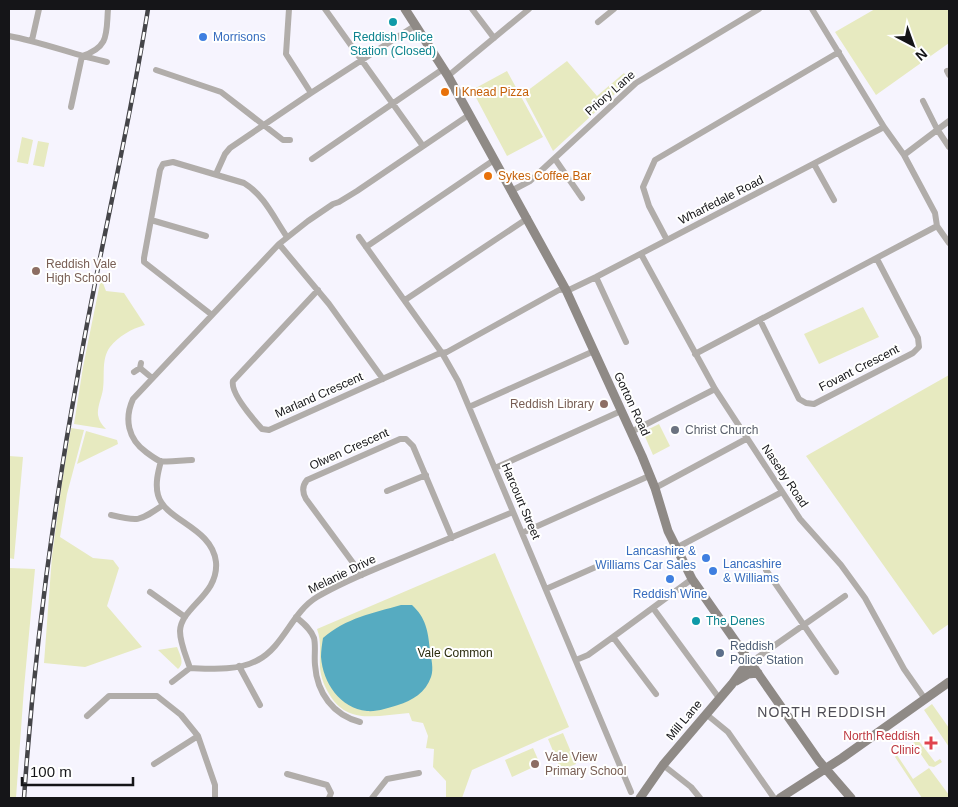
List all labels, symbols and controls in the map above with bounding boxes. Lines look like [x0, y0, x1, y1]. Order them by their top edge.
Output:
marker: Reddish Police Station (Closed) [387, 16, 399, 28]
north arrow [888, 20, 938, 70]
place label: Morrisons [213, 30, 266, 44]
place label: Reddish Police Station (Closed) [350, 30, 436, 58]
marker: Morrisons [197, 31, 209, 43]
text: N [912, 45, 931, 64]
street label: Priory Lane [582, 67, 638, 118]
place label: I Knead Pizza [455, 85, 529, 99]
marker: I Knead Pizza [439, 86, 451, 98]
place label: Sykes Coffee Bar [498, 169, 591, 183]
marker: Sykes Coffee Bar [482, 170, 494, 182]
street label: Wharfedale Road [676, 173, 766, 227]
place label: Reddish Vale High School [46, 257, 117, 285]
marker: Reddish Vale High School [30, 265, 42, 277]
street label: Fovant Crescent [817, 341, 902, 394]
street label: Marland Crescent [273, 369, 366, 421]
street label: Gorton Road [611, 370, 653, 438]
place label: Reddish Library [510, 397, 594, 411]
marker: Reddish Library [598, 398, 610, 410]
place label: Christ Church [685, 423, 758, 437]
marker: Christ Church [669, 424, 681, 436]
street label: Olwen Crescent [307, 425, 391, 473]
street label: Naseby Road [759, 442, 811, 510]
street label: Harcourt Street [499, 461, 544, 542]
place label: Lancashire & Williams Car Sales [595, 544, 696, 572]
street label: Melanie Drive [306, 551, 378, 596]
marker: Lancashire & Williams Car Sales [700, 552, 712, 564]
place label: Lancashire & Williams [723, 557, 782, 585]
marker: Lancashire & Williams [707, 565, 719, 577]
marker: Reddish Wine [664, 573, 676, 585]
place label: Reddish Wine [633, 587, 708, 601]
place label: The Denes [706, 614, 765, 628]
marker: The Denes [690, 615, 702, 627]
place label: Reddish Police Station [730, 639, 803, 667]
park label: Vale Common [417, 646, 493, 660]
marker: Reddish Police Station [714, 647, 726, 659]
street label: Mill Lane [663, 697, 705, 743]
district label: NORTH REDDISH [757, 704, 887, 720]
place label: North Reddish Clinic [843, 729, 920, 757]
marker: North Reddish Clinic [924, 736, 938, 750]
place label: Vale View Primary School [545, 750, 626, 778]
scale bar [22, 754, 134, 786]
marker: Vale View Primary School [529, 758, 541, 770]
text: 100 m [30, 763, 72, 780]

